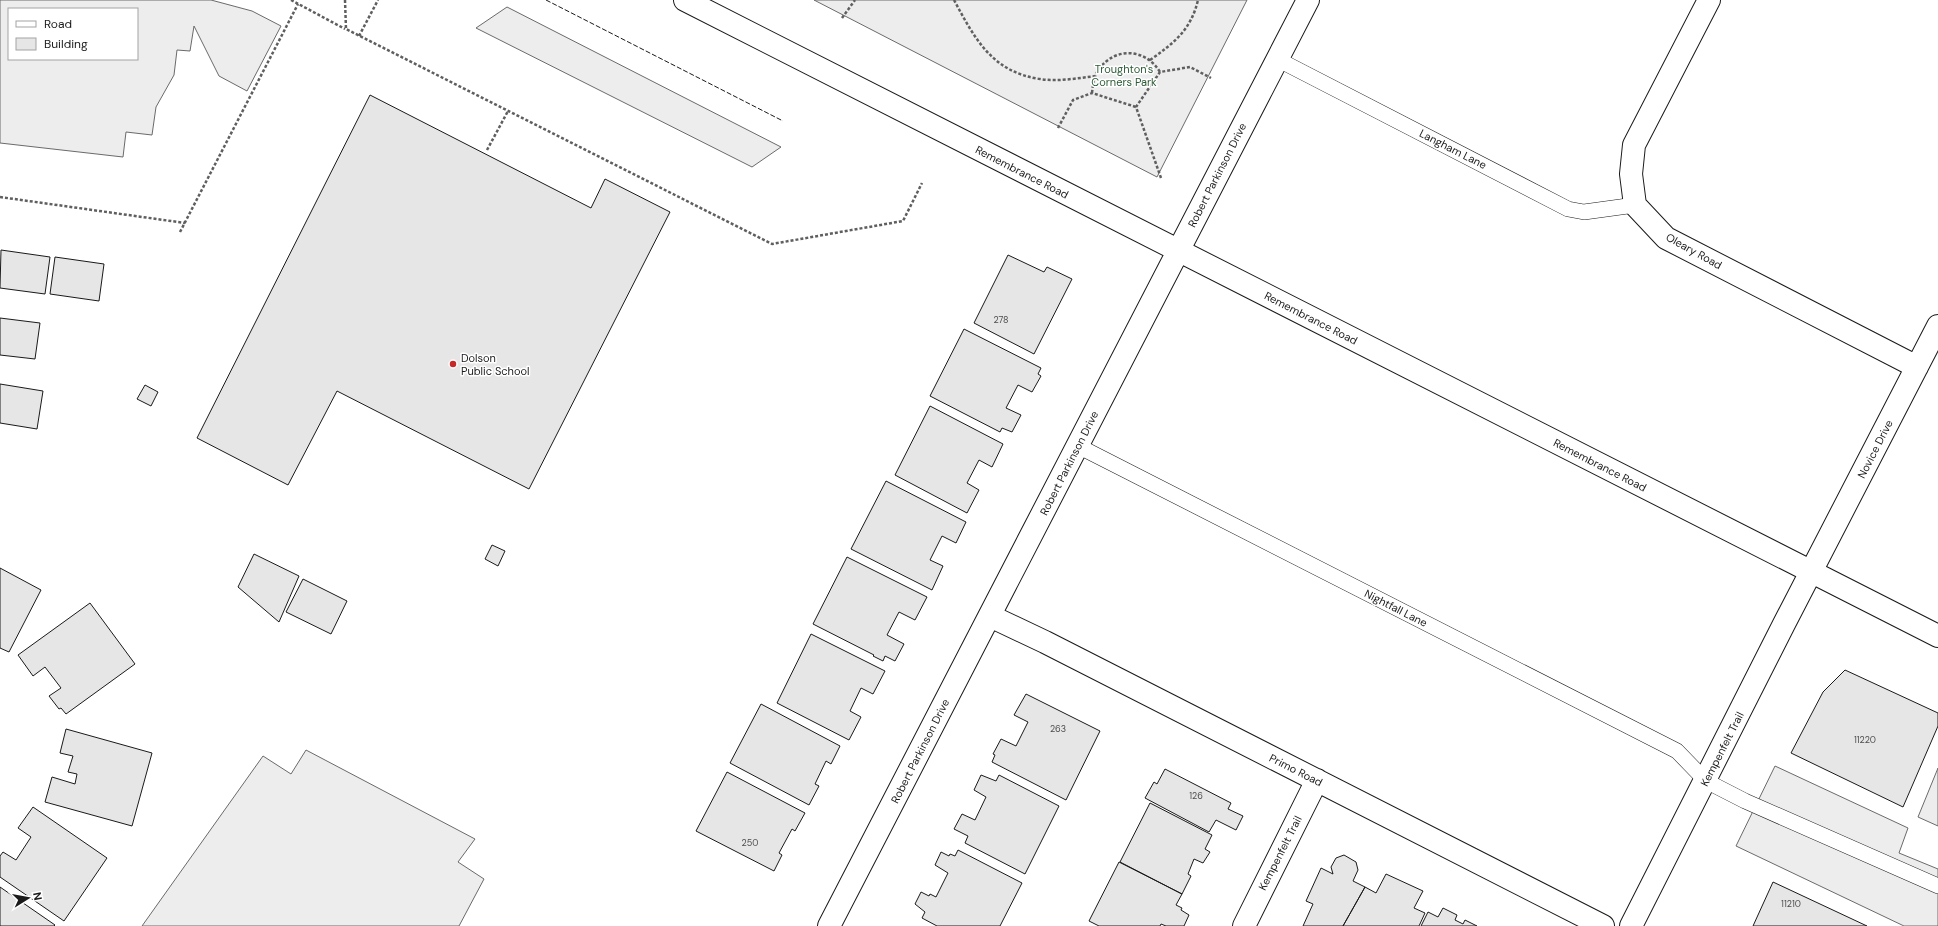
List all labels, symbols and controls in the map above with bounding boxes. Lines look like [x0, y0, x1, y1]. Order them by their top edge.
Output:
legend [8, 8, 138, 60]
text: Road [44, 16, 72, 32]
text: Building [44, 36, 88, 52]
park label: Troughton's Corners Park [1091, 62, 1157, 89]
street label: Robert Parkinson Drive [1185, 121, 1249, 229]
street label: Langham Lane [1417, 126, 1489, 172]
street label: Remembrance Road [973, 142, 1071, 202]
street label: Oleary Road [1664, 230, 1725, 272]
street label: Remembrance Road [1262, 288, 1360, 348]
house number: 278 [993, 314, 1009, 326]
place label: Dolson Public School [461, 351, 529, 378]
marker: Dolson Public School [448, 359, 458, 369]
street label: Robert Parkinson Drive [1037, 409, 1101, 517]
street label: Novice Drive [1854, 417, 1896, 481]
street label: Remembrance Road [1551, 435, 1649, 495]
street label: Nightfall Lane [1362, 586, 1430, 630]
street label: Robert Parkinson Drive [888, 697, 952, 805]
street label: Kempenfelt Trail [1697, 709, 1747, 789]
house number: 263 [1050, 723, 1066, 735]
house number: 11220 [1854, 734, 1876, 746]
street label: Primo Road [1267, 751, 1325, 789]
house number: 126 [1189, 790, 1203, 802]
street label: Kempenfelt Trail [1255, 813, 1305, 893]
house number: 250 [742, 837, 758, 849]
north arrow [8, 878, 48, 918]
text: N [30, 891, 45, 901]
house number: 11210 [1781, 898, 1801, 910]

